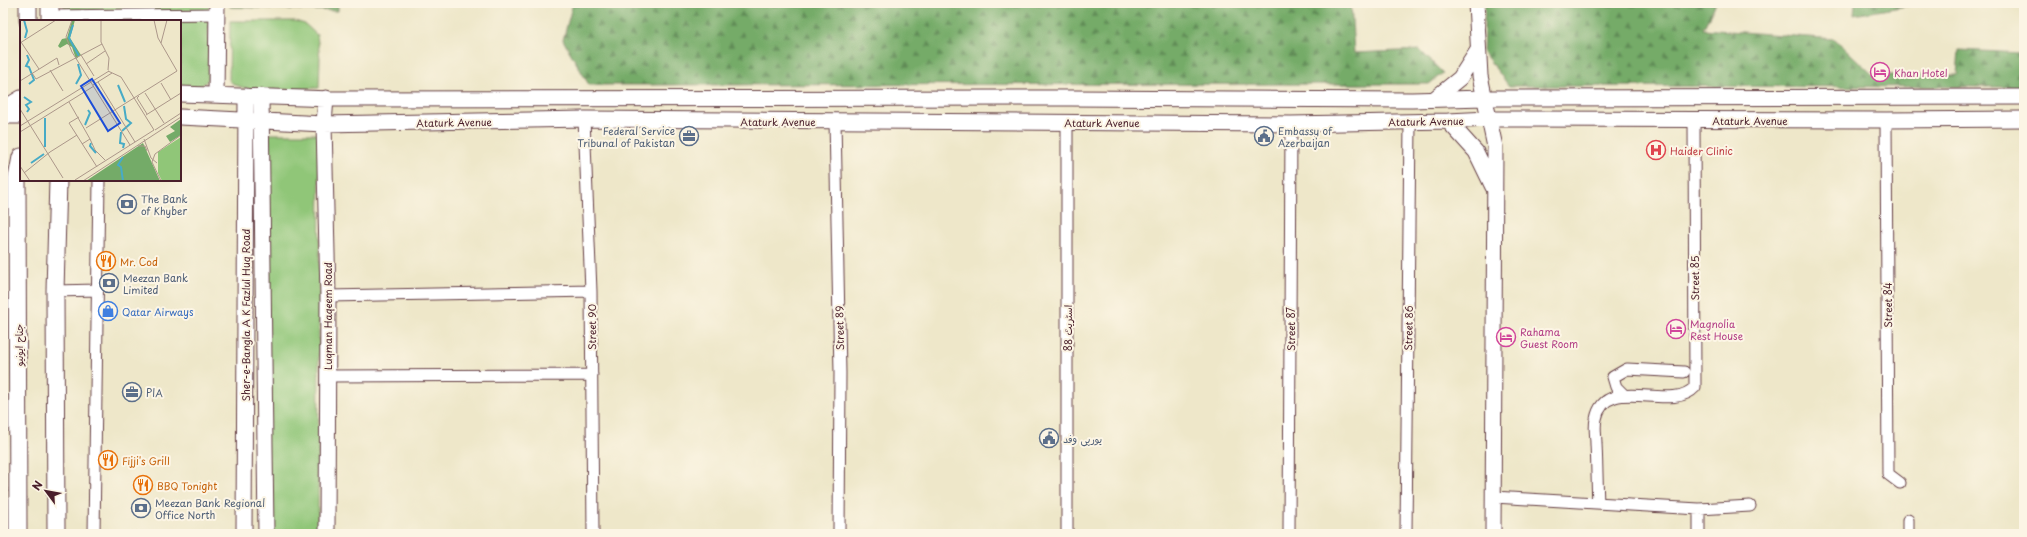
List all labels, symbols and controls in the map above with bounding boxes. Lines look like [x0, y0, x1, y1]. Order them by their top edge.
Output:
inset map [20, 20, 181, 181]
hotel icon: Khan Hotel [1869, 61, 1891, 83]
place label: Khan Hotel [1894, 65, 1948, 80]
street label: Ataturk Avenue [1388, 113, 1464, 129]
street label: Ataturk Avenue [1712, 113, 1788, 128]
street label: Ataturk Avenue [416, 114, 492, 130]
street label: Ataturk Avenue [740, 114, 816, 129]
street label: Ataturk Avenue [1064, 115, 1140, 130]
place label: Federal Service Tribunal of Pakistan [577, 123, 675, 150]
place label: Embassy of Azerbaijan [1278, 123, 1333, 150]
office icon: Federal Service Tribunal of Pakistan [678, 125, 700, 147]
public building icon: Embassy of Azerbaijan [1253, 125, 1275, 147]
hospital icon: Haider Clinic [1645, 139, 1667, 161]
place label: Haider Clinic [1670, 143, 1733, 158]
place label: The Bank of Khyber [141, 191, 188, 218]
bank icon: The Bank of Khyber [116, 193, 138, 215]
street label: Sher-e-Bangla A K Fazlul Huq Road [238, 229, 254, 401]
restaurant icon: Mr. Cod [95, 250, 117, 272]
place label: Mr. Cod [120, 254, 158, 269]
street label: Street 85 [1687, 255, 1702, 301]
street label: Luqman Haqeem Road [320, 262, 335, 370]
place label: Meezan Bank Limited [123, 270, 188, 297]
bank icon: Meezan Bank Limited [98, 272, 120, 294]
street label: Street 84 [1880, 282, 1895, 328]
shop icon: Qatar Airways [97, 300, 119, 322]
place label: Qatar Airways [122, 304, 194, 319]
street label: Street 90 [584, 304, 599, 350]
street label: اسٹریٹ 88 [1060, 305, 1075, 351]
street label: Street 86 [1400, 305, 1416, 351]
street label: Street 89 [831, 306, 847, 350]
street label: Street 87 [1283, 307, 1298, 351]
place label: Magnolia Rest House [1690, 316, 1744, 343]
hotel icon: Magnolia Rest House [1665, 318, 1687, 340]
street label: جناح ایونیو [11, 324, 27, 367]
place label: Rahama Guest Room [1520, 324, 1578, 351]
hotel icon: Rahama Guest Room [1495, 326, 1517, 348]
office icon: PIA [121, 381, 143, 403]
place label: PIA [146, 385, 163, 400]
public building icon: یورپی وفد [1038, 427, 1060, 449]
place label: یورپی وفد [1063, 431, 1102, 447]
restaurant icon: Fijji's Grill [97, 449, 119, 471]
place label: Fijji's Grill [122, 453, 170, 468]
north arrow [26, 471, 66, 511]
restaurant icon: BBQ Tonight [132, 474, 154, 496]
text: N [28, 477, 47, 494]
place label: BBQ Tonight [157, 478, 217, 493]
place label: Meezan Bank Regional Office North [155, 495, 265, 522]
bank icon: Meezan Bank Regional Office North [130, 497, 152, 519]

